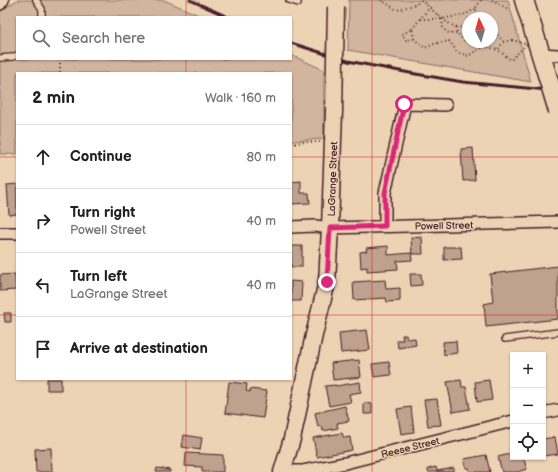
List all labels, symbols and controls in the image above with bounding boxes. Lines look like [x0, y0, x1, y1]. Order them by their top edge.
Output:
north arrow [462, 12, 498, 48]
search box [16, 16, 292, 60]
icon: search [30, 27, 52, 49]
text: Search here [62, 29, 145, 48]
text: 2 min [32, 88, 75, 108]
text: Walk · 160 m [205, 90, 276, 106]
route start [395, 95, 413, 113]
street label: LaGrange Street [326, 141, 340, 217]
icon: ahead [32, 146, 54, 168]
text: Continue [70, 147, 132, 166]
text: 80 m [247, 149, 276, 165]
text: Turn right [70, 203, 135, 222]
icon: right [32, 210, 54, 232]
text: 40 m [246, 213, 276, 229]
street label: Powell Street [415, 219, 473, 233]
text: Powell Street [70, 222, 146, 238]
text: Turn left [70, 267, 127, 286]
route end [318, 273, 336, 291]
icon: left [32, 274, 54, 296]
text: 40 m [246, 277, 276, 293]
text: LaGrange Street [70, 286, 168, 302]
icon: arrive [32, 338, 54, 360]
text: Arrive at destination [70, 339, 208, 358]
map controls [510, 352, 546, 460]
button: + [510, 352, 546, 388]
button: − [510, 388, 546, 424]
button: locate [510, 424, 546, 460]
street label: Reese Street [380, 435, 441, 461]

